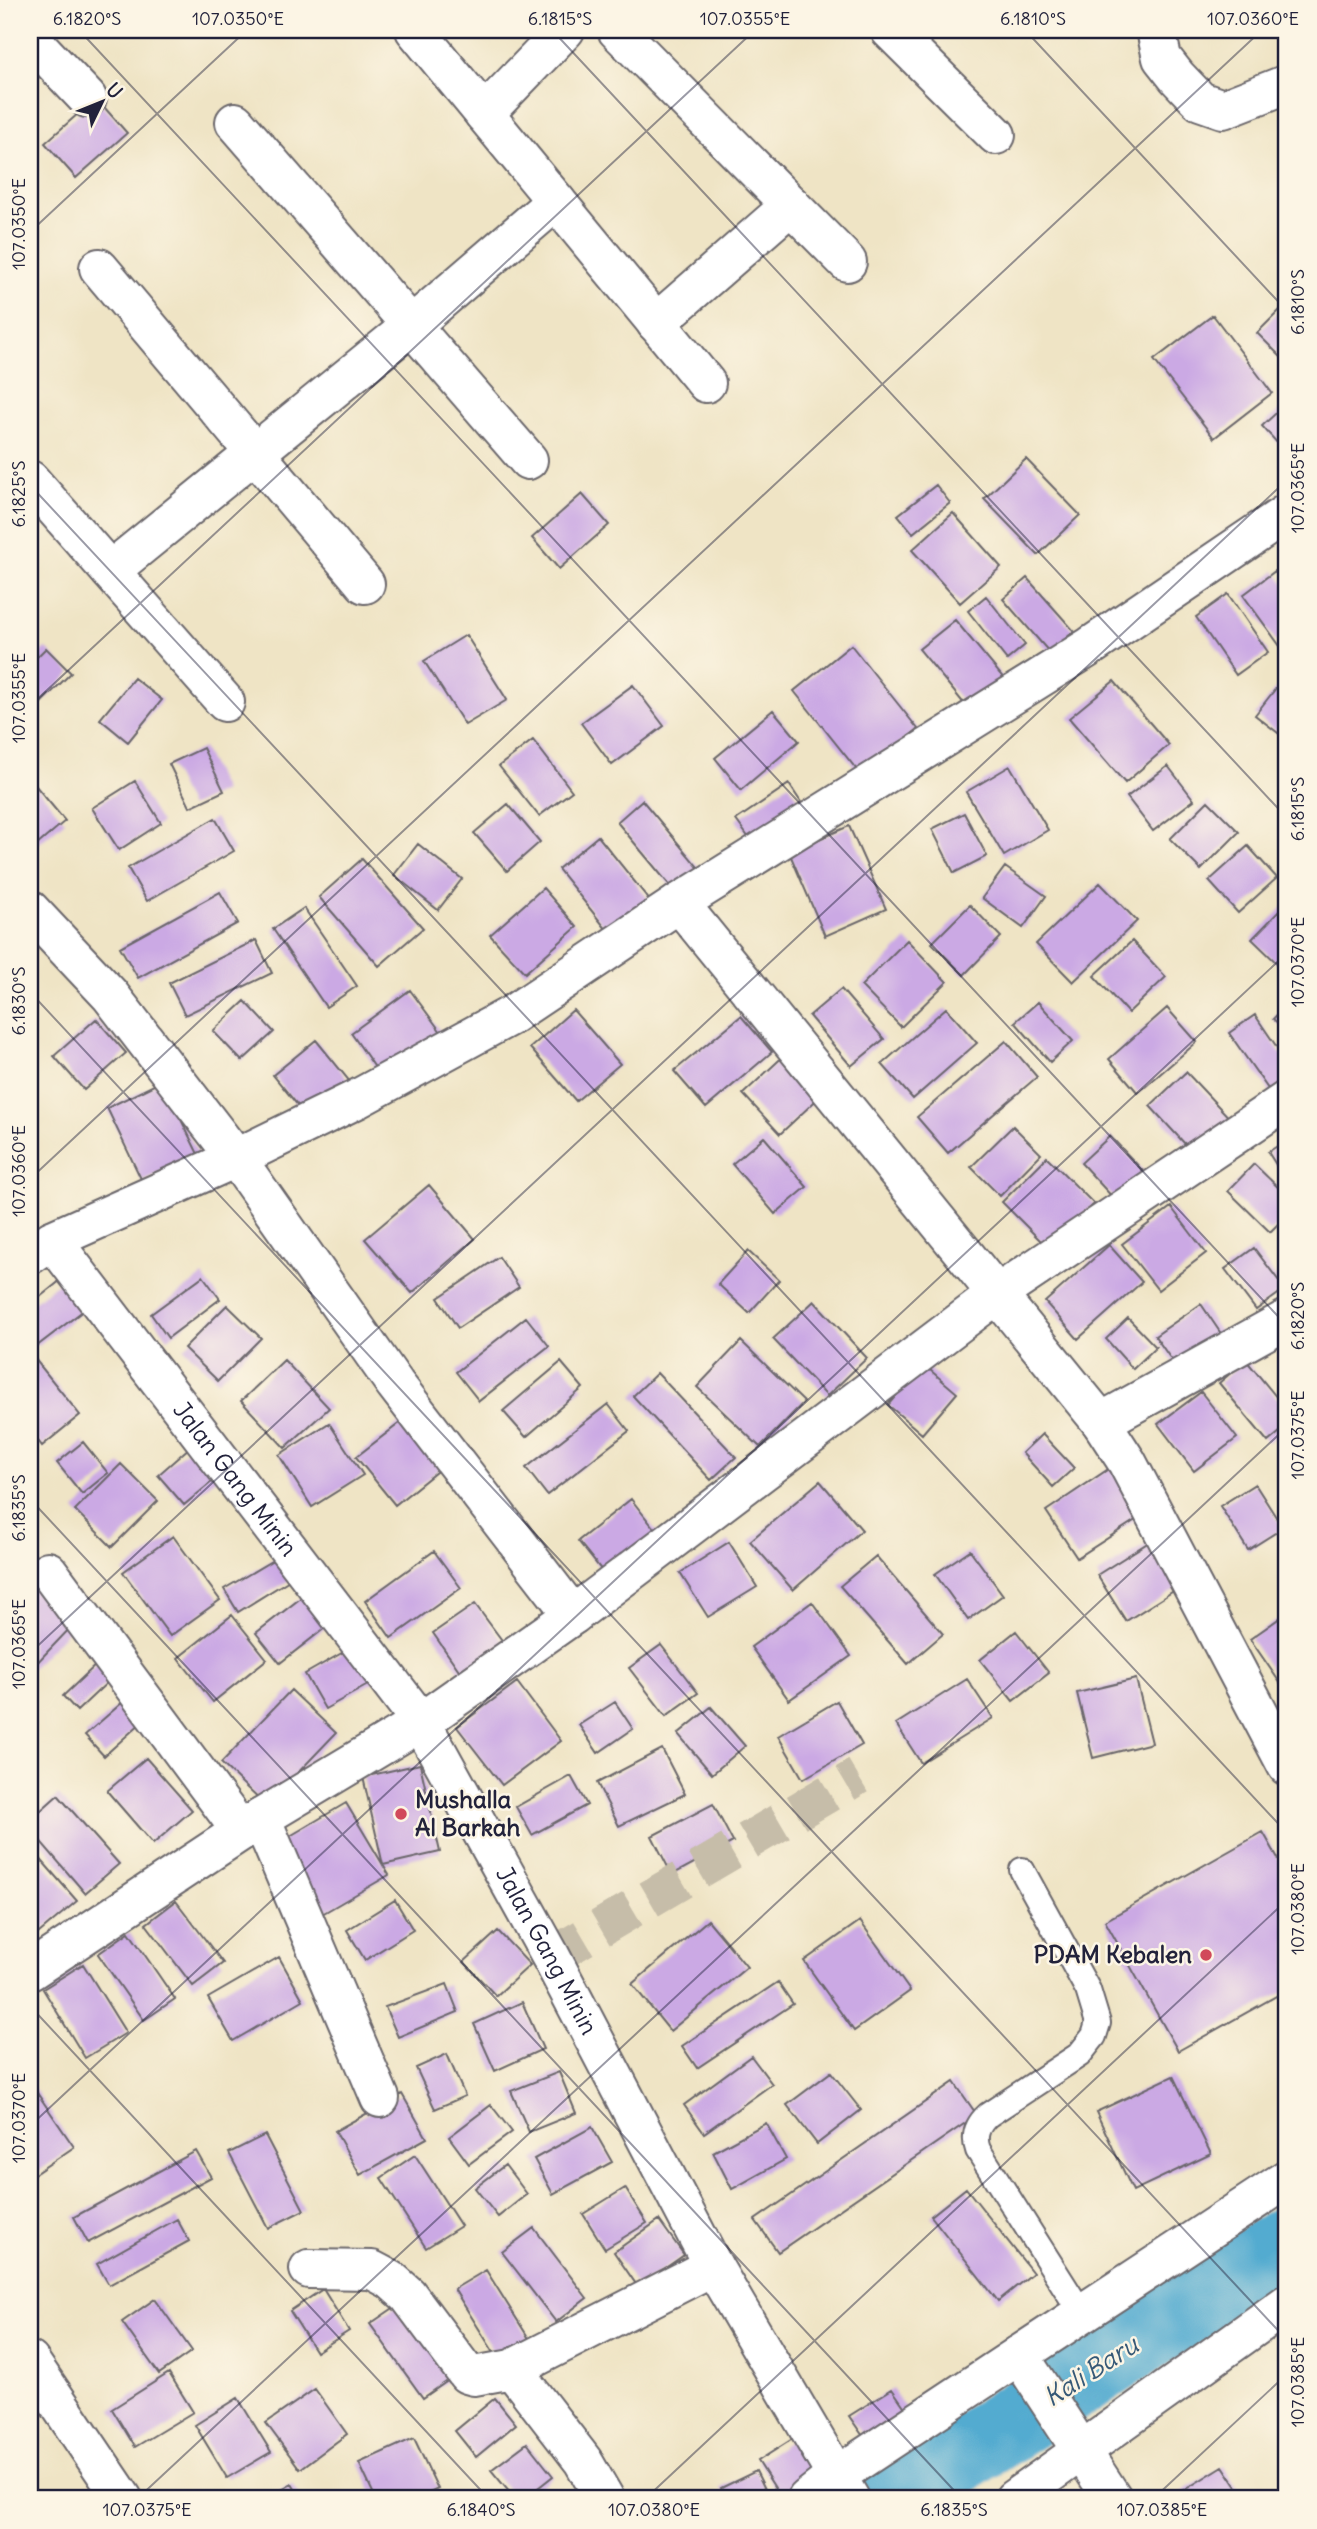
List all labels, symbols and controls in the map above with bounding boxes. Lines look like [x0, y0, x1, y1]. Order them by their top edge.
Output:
text: 6.1820°S [53, 7, 121, 30]
text: 107.0350°E [192, 7, 284, 30]
text: 6.1815°S [528, 7, 592, 30]
text: 107.0355°E [700, 7, 790, 30]
text: 6.1810°S [1000, 7, 1066, 30]
text: 107.0360°E [1207, 7, 1299, 30]
north arrow [66, 66, 136, 136]
text: U [101, 77, 128, 103]
text: 107.0350°E [7, 178, 30, 270]
text: 6.1810°S [1286, 269, 1309, 335]
text: 107.0365°E [1286, 443, 1309, 533]
text: 6.1825°S [7, 460, 30, 528]
text: 107.0355°E [7, 653, 30, 743]
text: 6.1815°S [1286, 777, 1309, 841]
text: 107.0370°E [1286, 917, 1309, 1007]
text: 6.1830°S [7, 967, 30, 1036]
text: 107.0360°E [7, 1125, 30, 1217]
text: 6.1820°S [1286, 1282, 1309, 1350]
text: 107.0375°E [1286, 1390, 1309, 1480]
street label: Jalan Gang Minin [167, 1395, 304, 1562]
text: 6.1835°S [7, 1474, 30, 1542]
text: 107.0365°E [7, 1599, 30, 1689]
place label: Mushalla Al Barkah [415, 1784, 520, 1842]
marker: Mushalla Al Barkah [393, 1806, 409, 1822]
street label: Jalan Gang Minin [490, 1861, 605, 2040]
text: 107.0380°E [1286, 1863, 1309, 1955]
place label: PDAM Kebalen [1034, 1939, 1192, 1969]
marker: PDAM Kebalen [1198, 1947, 1214, 1963]
text: 107.0370°E [7, 2073, 30, 2163]
water label: Kali Baru [1037, 2327, 1146, 2413]
text: 107.0385°E [1286, 2337, 1309, 2427]
text: 107.0375°E [102, 2498, 192, 2521]
text: 6.1840°S [446, 2498, 516, 2521]
text: 107.0380°E [608, 2498, 700, 2521]
text: 6.1835°S [920, 2498, 988, 2521]
text: 107.0385°E [1117, 2498, 1207, 2521]

